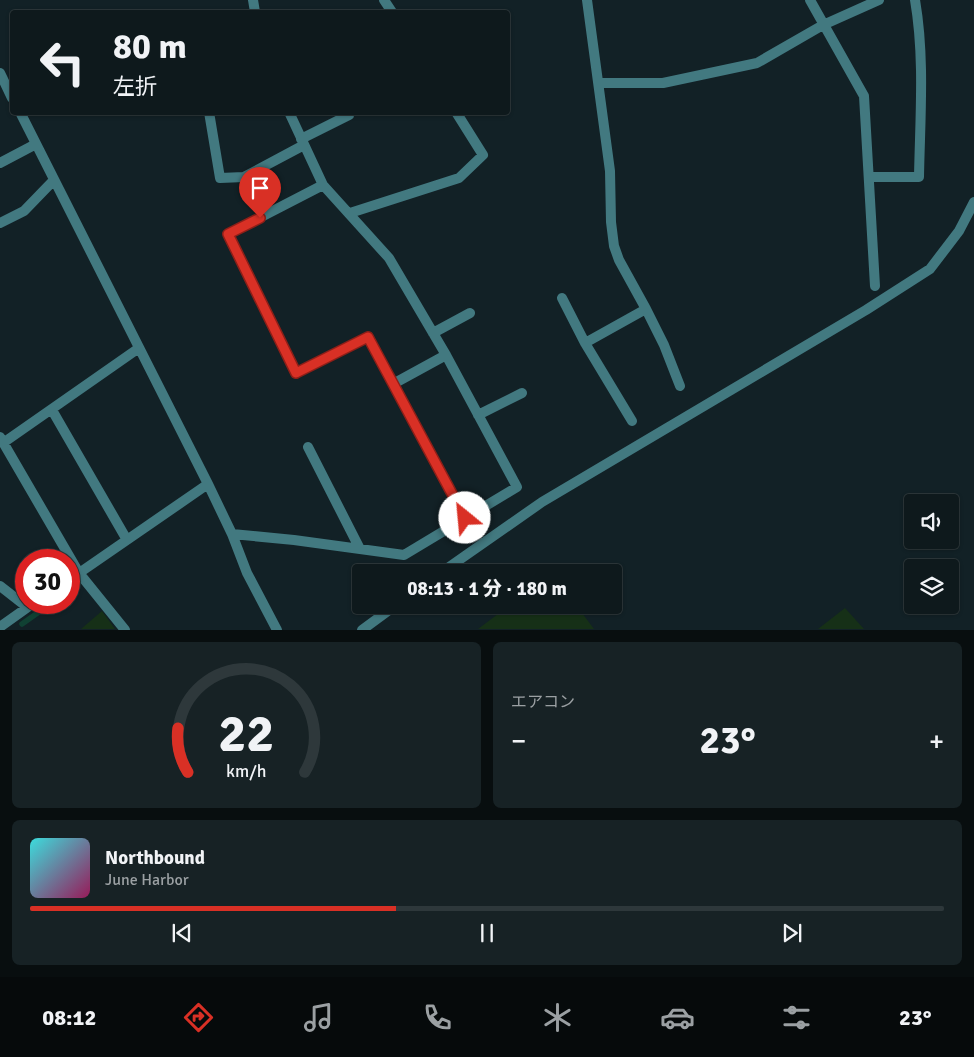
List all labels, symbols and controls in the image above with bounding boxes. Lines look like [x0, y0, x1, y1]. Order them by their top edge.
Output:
text: 80 m [113, 25, 187, 68]
icon: left [30, 30, 95, 95]
text: 左折 [113, 73, 157, 100]
pin [239, 167, 281, 218]
icon: arrive [246, 174, 274, 202]
position arrow [438, 491, 490, 543]
map controls [904, 494, 959, 614]
button: sound [904, 494, 959, 549]
speed limit sign: 30 [15, 549, 80, 614]
button: layers [904, 559, 959, 614]
text: 08:13 · 1 分 · 180 m [407, 577, 567, 601]
text: エアコン [511, 692, 575, 712]
text: 22 [218, 702, 275, 766]
text: 23° [699, 717, 756, 764]
text: − [511, 724, 526, 758]
text: + [929, 724, 944, 758]
text: km/h [226, 760, 267, 782]
text: Northbound [105, 846, 205, 870]
text: June Harbor [105, 870, 189, 890]
icon: previous [168, 919, 196, 947]
icon: pause [473, 919, 501, 947]
icon: next [778, 919, 806, 947]
icon: directions [181, 1000, 216, 1035]
icon: music [301, 1000, 336, 1035]
icon: phone [420, 1000, 455, 1035]
icon: climate [540, 1000, 575, 1035]
icon: car [660, 1000, 695, 1035]
icon: filters [779, 1000, 814, 1035]
text: 08:12 [42, 1004, 96, 1031]
text: 23° [899, 1004, 932, 1031]

